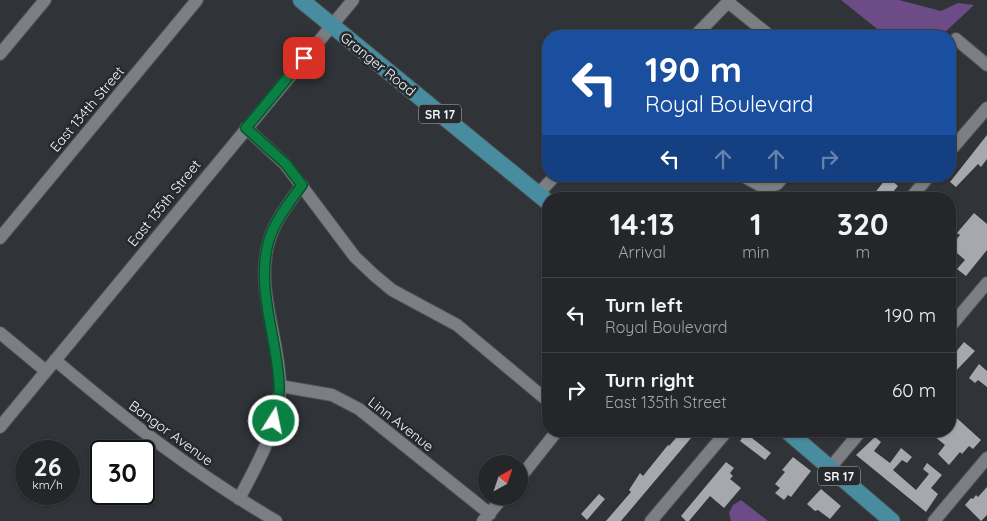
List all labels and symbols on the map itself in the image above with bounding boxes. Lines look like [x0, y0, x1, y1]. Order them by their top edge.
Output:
street label: Granger Road [337, 28, 419, 100]
pin [283, 37, 325, 79]
street label: East 134th Street [46, 62, 128, 155]
road number: SR 17 [419, 105, 461, 124]
street label: East 135th Street [123, 156, 205, 250]
street label: Linn Avenue [365, 393, 437, 455]
position arrow [247, 394, 299, 446]
street label: Bangor Avenue [125, 396, 217, 470]
speed limit sign: 30 [90, 440, 155, 505]
north arrow [478, 455, 528, 505]
road number: SR 17 [818, 466, 860, 486]

